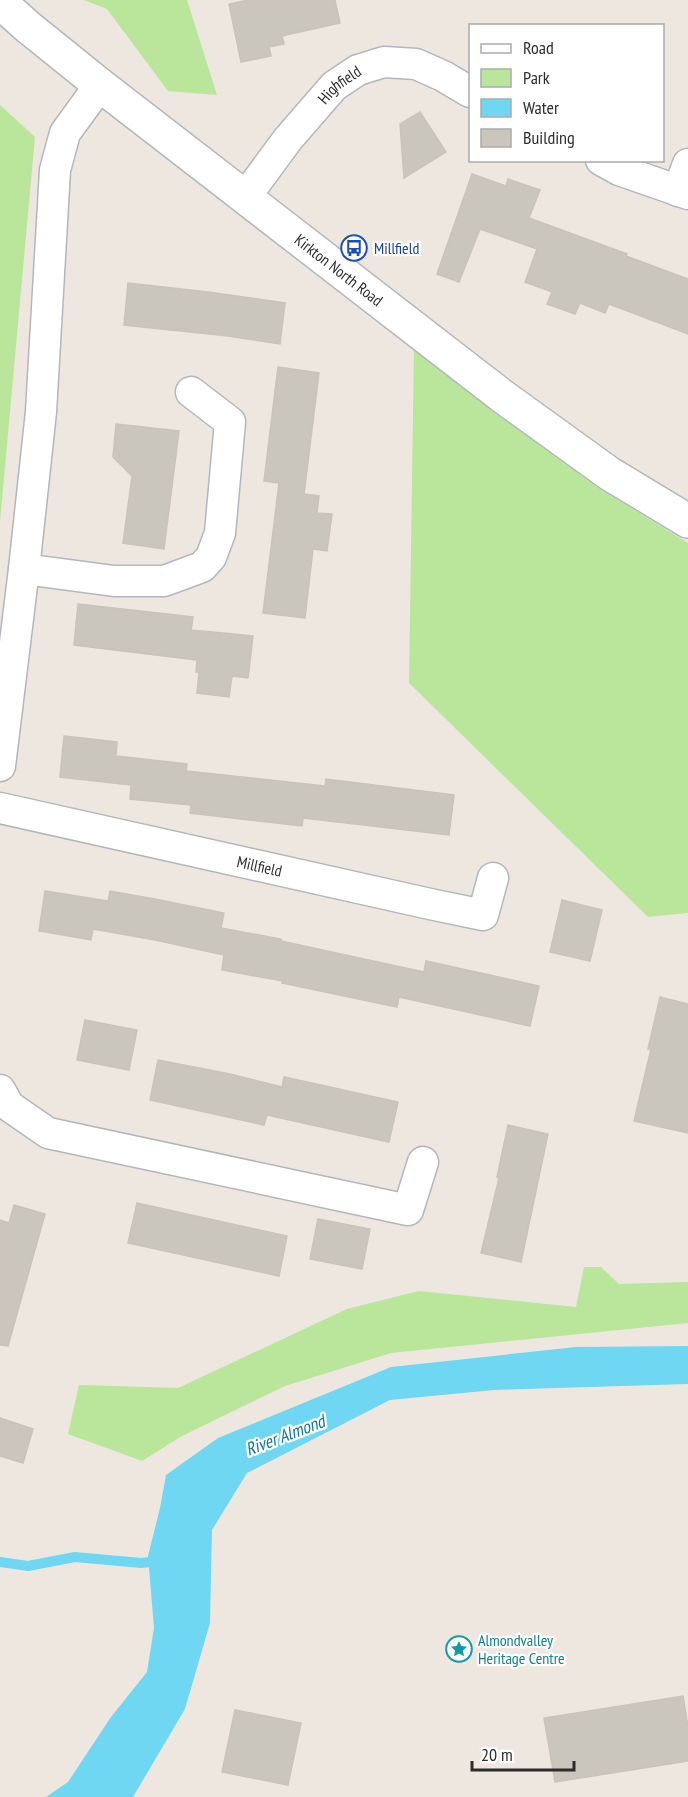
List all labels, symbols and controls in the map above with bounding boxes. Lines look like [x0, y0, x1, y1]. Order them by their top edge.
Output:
legend [469, 24, 664, 162]
text: Road [523, 36, 554, 59]
street label: Highfield [313, 61, 365, 108]
text: Park [523, 66, 550, 89]
text: Water [523, 96, 559, 119]
text: Building [523, 126, 575, 149]
street label: Kirkton North Road [291, 229, 387, 310]
bus stop icon: Millfield [339, 233, 369, 263]
place label: Millfield [374, 238, 419, 258]
street label: Millfield [235, 851, 284, 881]
water label: River Almond [242, 1409, 330, 1461]
place label: Almondvalley Heritage Centre [478, 1630, 565, 1668]
place icon: Almondvalley Heritage Centre [444, 1634, 474, 1664]
scale bar [472, 1734, 574, 1772]
text: 20 m [481, 1743, 513, 1766]

